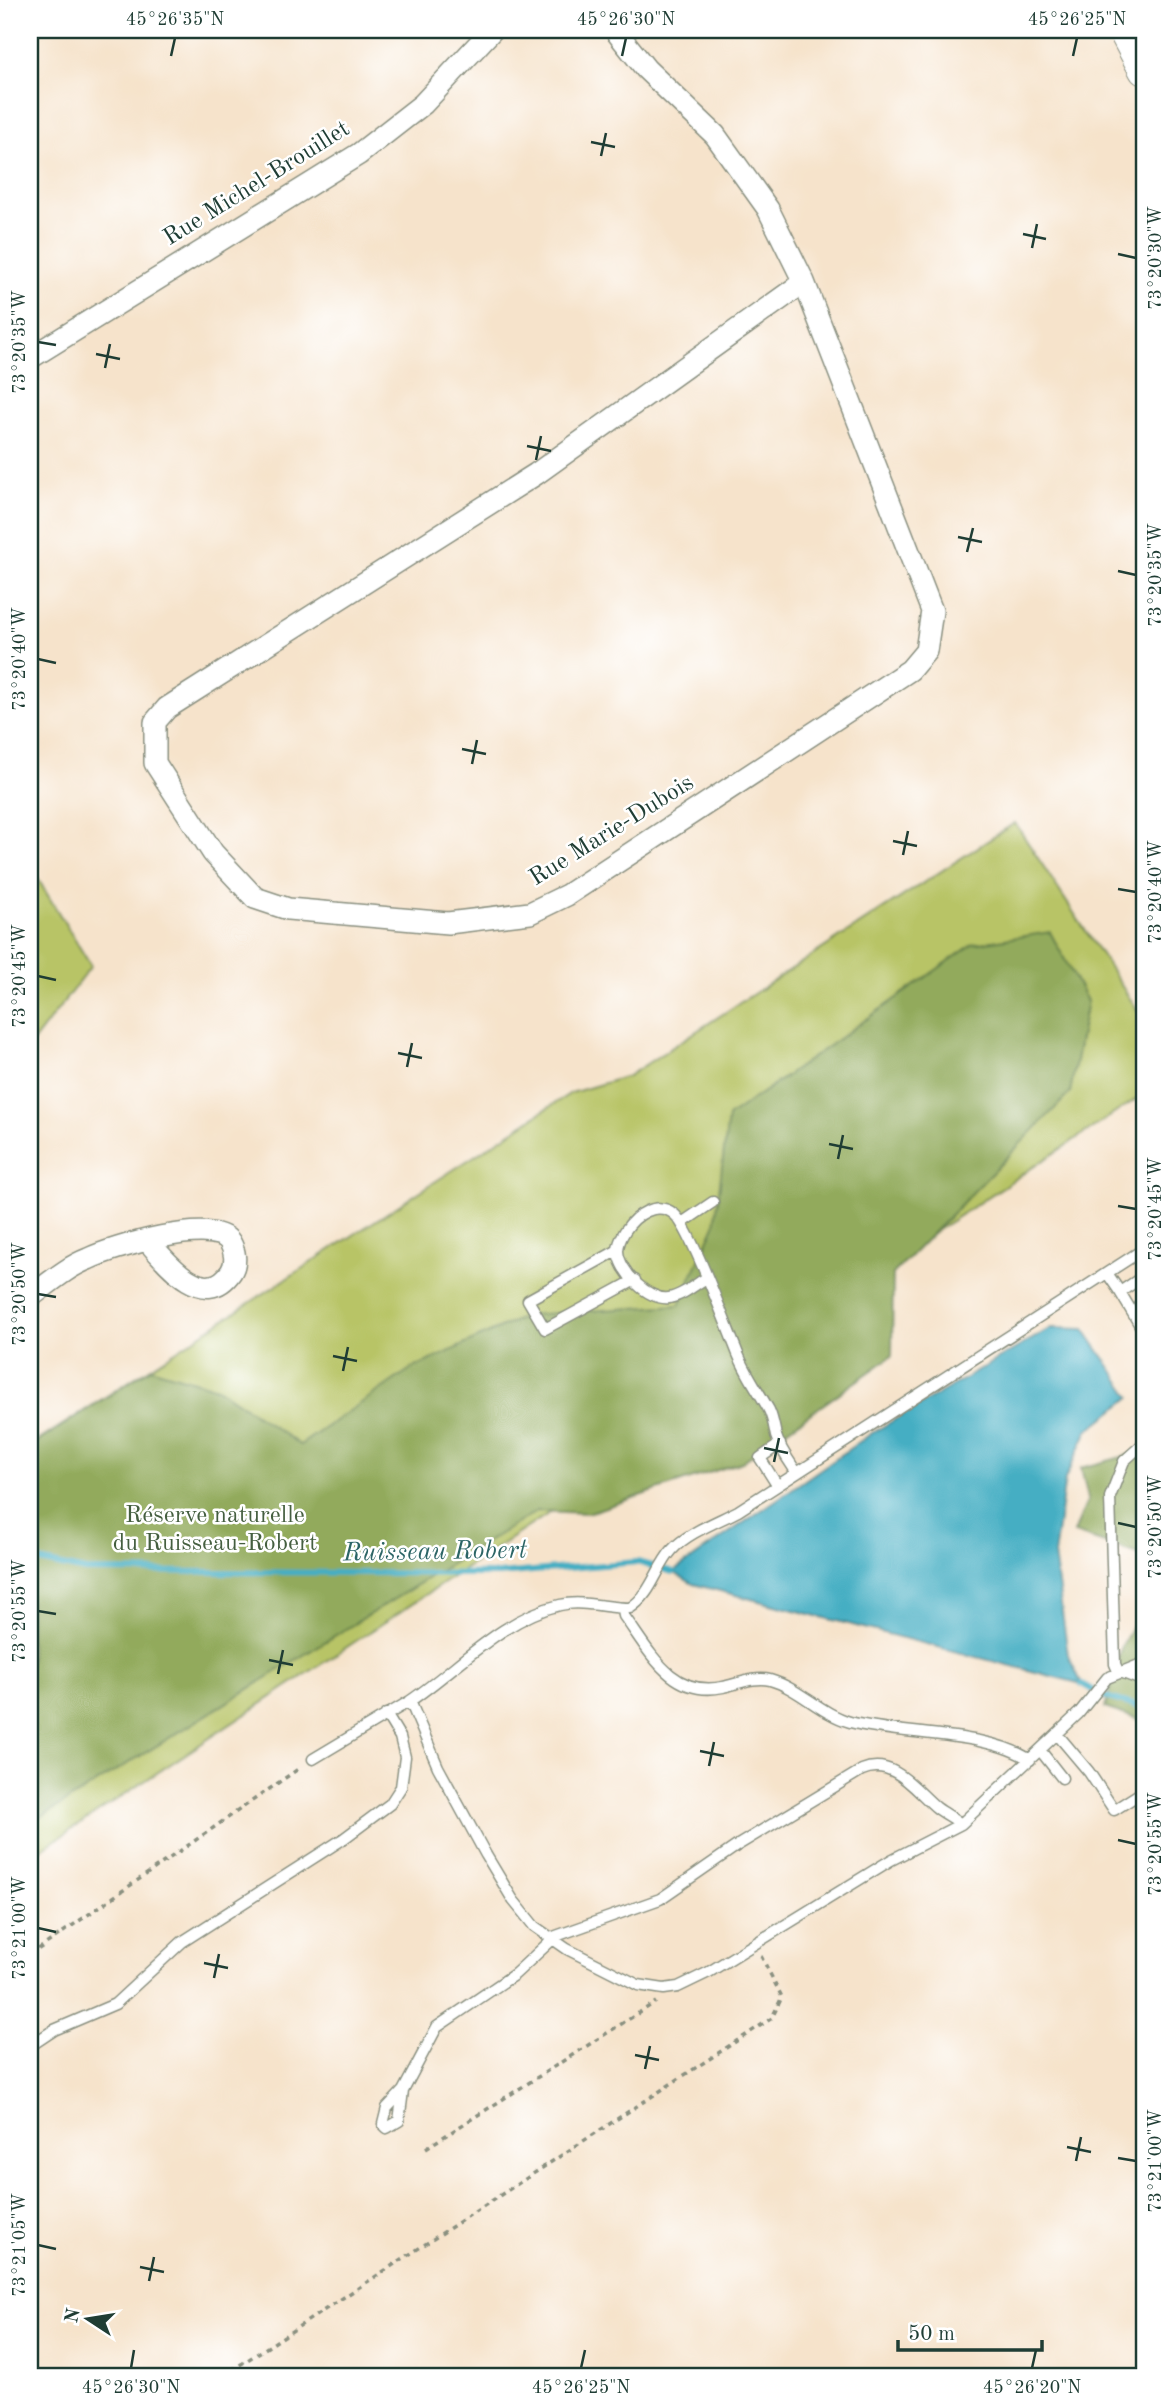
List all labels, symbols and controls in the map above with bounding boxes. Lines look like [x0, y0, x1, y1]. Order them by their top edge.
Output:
text: 45°26'35"N [126, 11, 224, 29]
text: 45°26'30"N [577, 11, 675, 29]
text: 45°26'25"N [1028, 11, 1126, 29]
street label: Rue Michel-Brouillet [160, 117, 354, 251]
text: 73°20'30"W [1147, 206, 1165, 310]
text: 73°20'35"W [11, 290, 29, 394]
text: 73°20'35"W [1147, 523, 1165, 627]
text: 73°20'40"W [11, 607, 29, 711]
street label: Rue Marie-Dubois [526, 771, 698, 891]
text: 73°20'40"W [1147, 840, 1165, 944]
text: 73°20'45"W [11, 924, 29, 1028]
text: 73°20'45"W [1147, 1157, 1165, 1261]
text: 73°20'50"W [11, 1242, 29, 1346]
text: 73°20'50"W [1147, 1475, 1165, 1579]
park label: Réserve naturelle du Ruisseau-Robert [113, 1504, 317, 1556]
water label: Ruisseau Robert [342, 1537, 528, 1567]
text: 73°20'55"W [11, 1559, 29, 1663]
text: 73°20'55"W [1147, 1792, 1165, 1896]
text: 73°21'00"W [11, 1876, 29, 1980]
text: 73°21'00"W [1147, 2109, 1165, 2213]
text: 73°21'05"W [11, 2193, 29, 2297]
north arrow [52, 2284, 122, 2354]
text: N [63, 2306, 85, 2325]
scale bar [898, 2308, 1041, 2352]
text: 50 m [908, 2324, 955, 2345]
text: 45°26'30"N [82, 2379, 180, 2397]
text: 45°26'25"N [532, 2379, 630, 2397]
text: 45°26'20"N [983, 2379, 1081, 2397]

